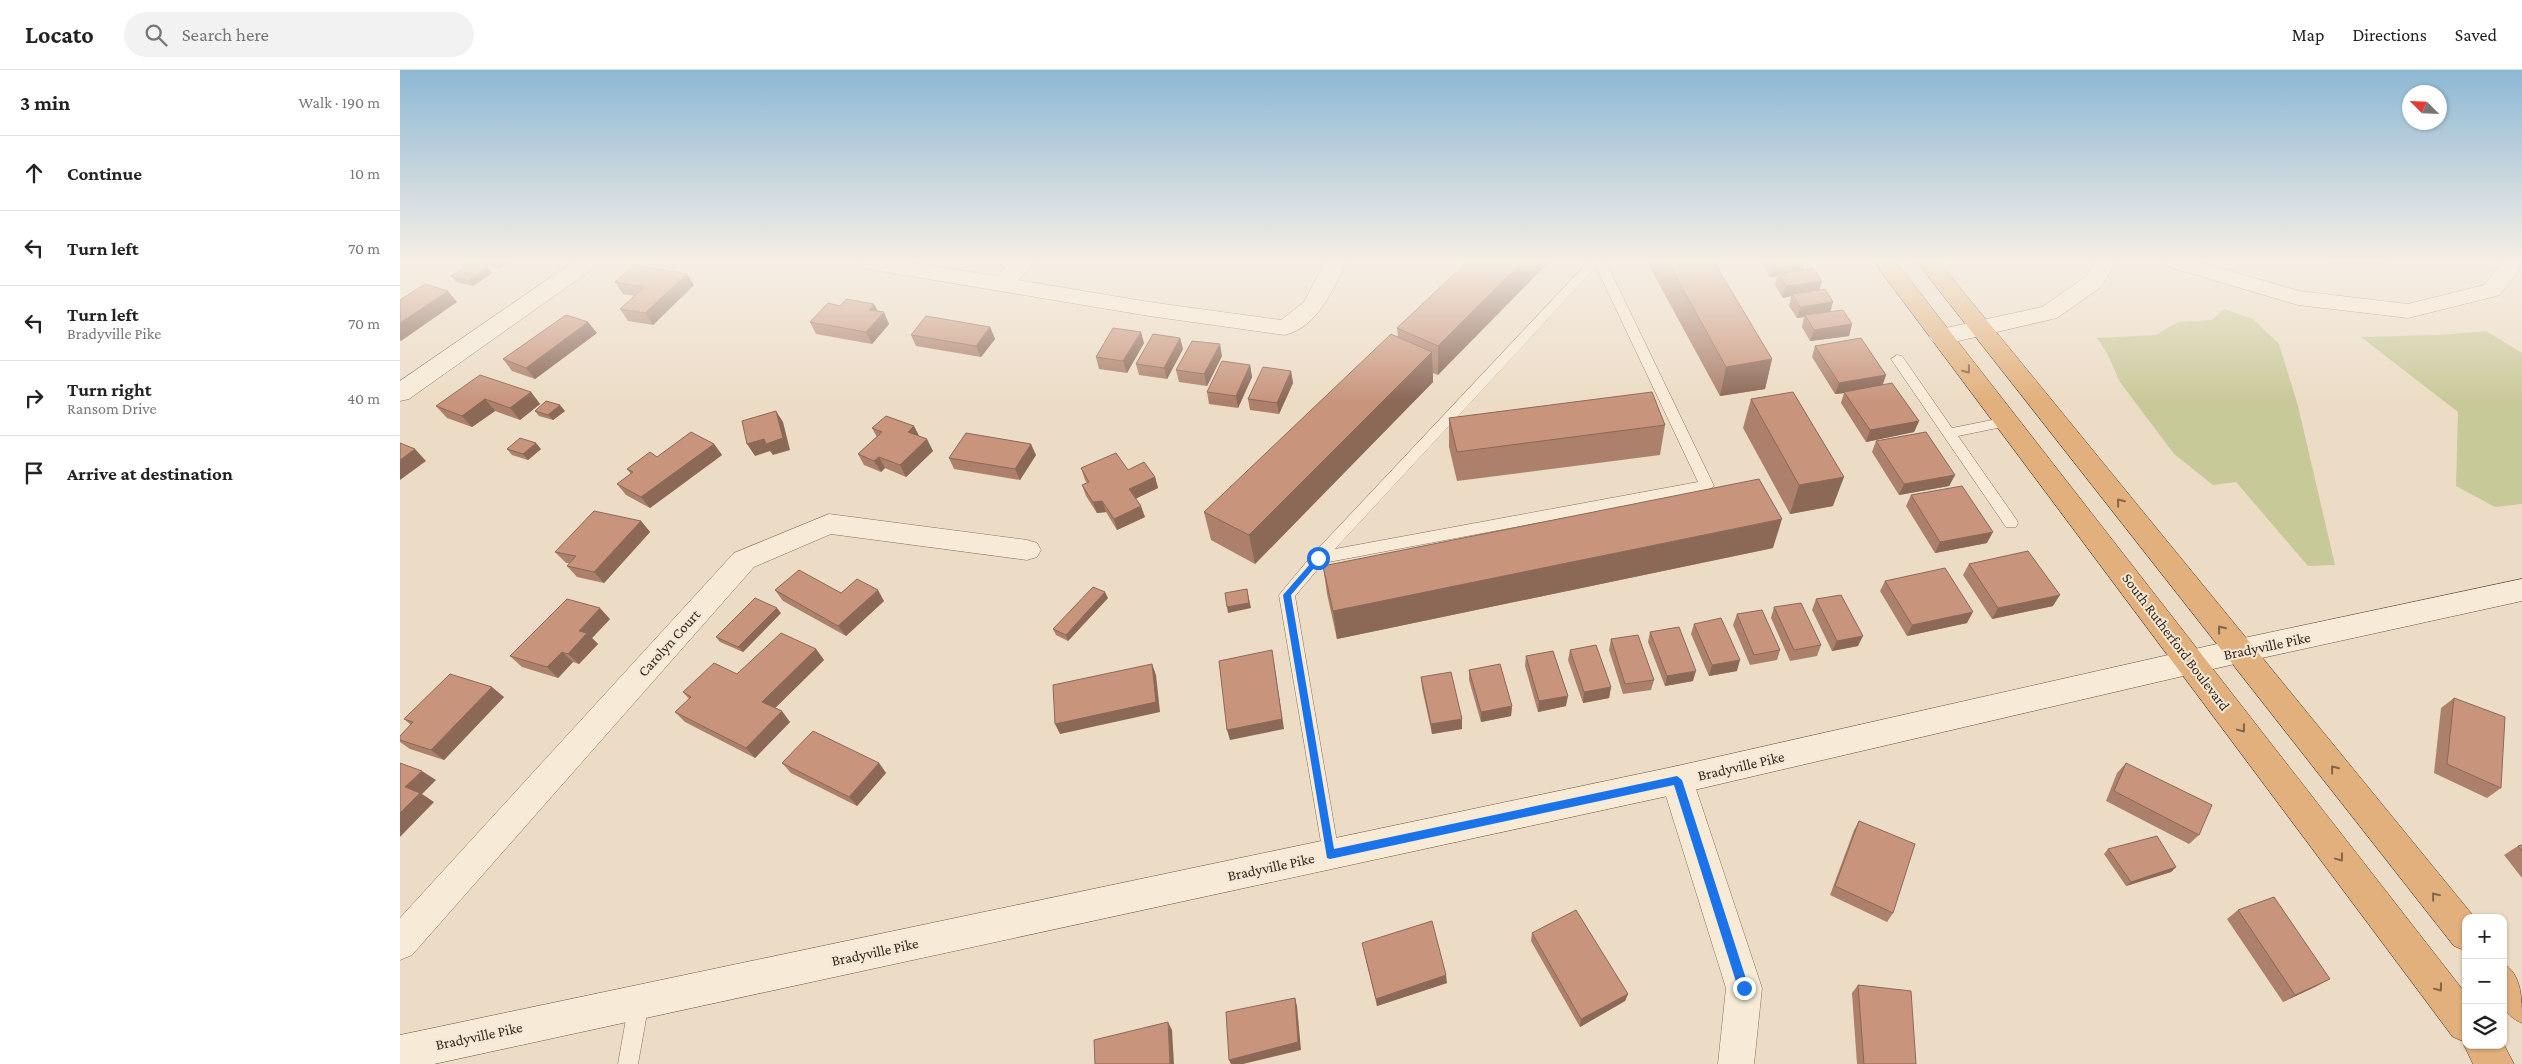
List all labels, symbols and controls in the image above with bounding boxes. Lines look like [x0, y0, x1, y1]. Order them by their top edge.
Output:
search box [124, 12, 474, 57]
text: Locato [25, 21, 94, 48]
icon: search [142, 21, 170, 49]
text: Search here [182, 24, 269, 45]
text: Map [2292, 25, 2324, 45]
text: Directions [2352, 25, 2427, 45]
text: Saved [2455, 25, 2497, 45]
north arrow [2402, 85, 2447, 130]
text: 3 min [20, 91, 70, 115]
text: Walk · 190 m [299, 94, 380, 111]
icon: ahead [20, 159, 48, 187]
text: Continue [67, 163, 142, 184]
text: 10 m [350, 165, 380, 182]
icon: left [20, 234, 48, 262]
text: Turn left [67, 238, 139, 259]
text: 70 m [348, 240, 380, 257]
text: Turn left [67, 304, 139, 325]
icon: left [20, 309, 48, 337]
text: 70 m [348, 315, 380, 332]
text: Bradyville Pike [67, 325, 161, 342]
one-way arrow [1962, 365, 1971, 374]
text: Turn right [67, 379, 152, 400]
icon: right [20, 384, 48, 412]
text: 40 m [347, 390, 380, 407]
text: Ransom Drive [67, 400, 157, 417]
icon: arrive [20, 459, 48, 487]
text: Arrive at destination [67, 463, 233, 484]
one-way arrow [2117, 499, 2125, 508]
route start [1307, 547, 1330, 570]
street label: South Rutherford Boulevard [2119, 570, 2233, 714]
street label: Carolyn Court [635, 606, 705, 680]
one-way arrow [2219, 626, 2227, 635]
street label: Bradyville Pike [2222, 629, 2312, 664]
one-way arrow [2237, 723, 2245, 732]
street label: Bradyville Pike [1696, 748, 1786, 785]
one-way arrow [2330, 766, 2339, 775]
street label: Bradyville Pike [1226, 850, 1316, 885]
one-way arrow [2335, 852, 2343, 861]
one-way arrow [2432, 893, 2441, 902]
map controls [2462, 914, 2507, 1049]
button: + [2462, 914, 2507, 959]
street label: Bradyville Pike [830, 935, 920, 970]
button: − [2462, 959, 2507, 1004]
route end [1733, 977, 1756, 1000]
one-way arrow [2433, 982, 2441, 991]
button: layers [2462, 1004, 2507, 1049]
street label: Bradyville Pike [434, 1019, 524, 1054]

